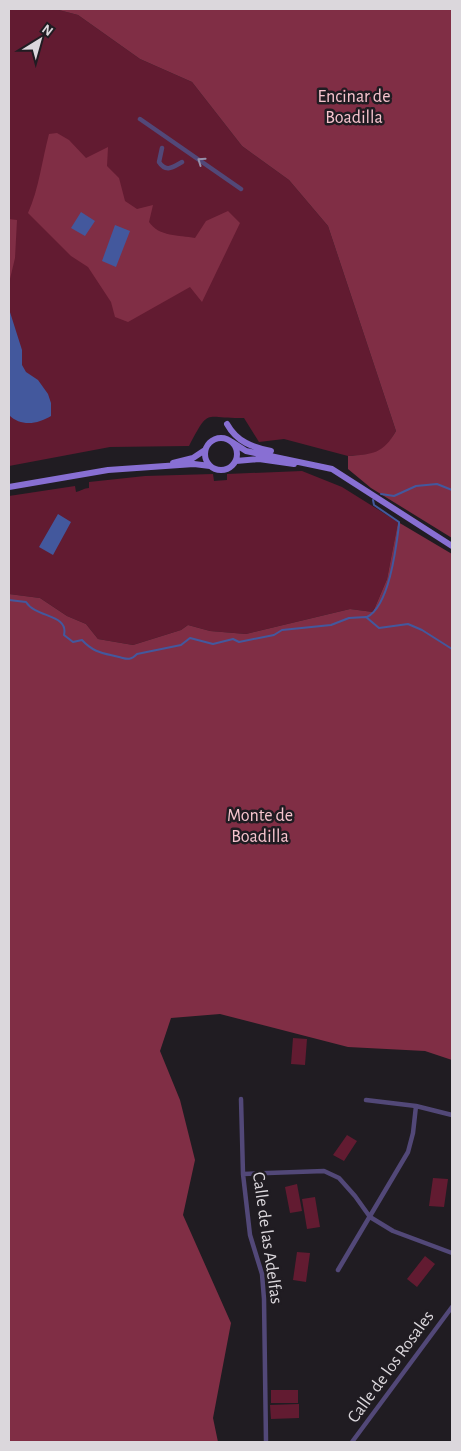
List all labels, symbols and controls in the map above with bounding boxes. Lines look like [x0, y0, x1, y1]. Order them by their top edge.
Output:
north arrow [15, 15, 65, 65]
text: N [39, 22, 55, 39]
park label: Encinar de Boadilla [318, 88, 390, 127]
one-way arrow [197, 158, 206, 167]
park label: Monte de Boadilla [227, 807, 293, 846]
street label: Calle de las Adelfas [249, 1171, 285, 1305]
street label: Calle de los Rosales [344, 1308, 438, 1426]

